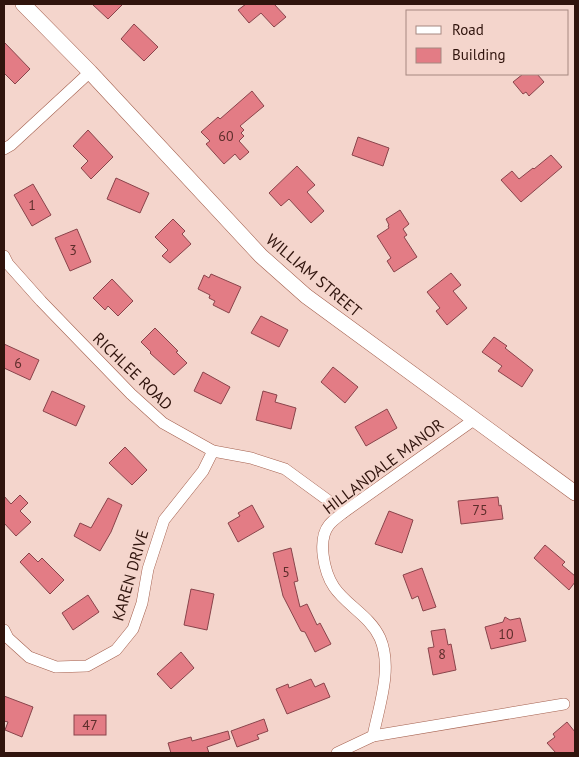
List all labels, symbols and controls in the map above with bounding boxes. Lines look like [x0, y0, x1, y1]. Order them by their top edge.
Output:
legend [406, 10, 569, 75]
text: Road [452, 20, 484, 39]
text: Building [452, 45, 506, 64]
house number: 60 [218, 127, 234, 145]
house number: 1 [28, 196, 36, 214]
street label: WILLIAM STREET [262, 229, 366, 321]
house number: 3 [69, 241, 77, 259]
street label: RICHLEE ROAD [89, 328, 177, 414]
house number: 6 [14, 354, 22, 372]
street label: HILLANDALE MANOR [319, 414, 447, 518]
house number: 75 [472, 501, 488, 519]
street label: KAREN DRIVE [107, 527, 153, 623]
house number: 5 [282, 563, 290, 581]
house number: 10 [498, 625, 514, 643]
house number: 8 [438, 645, 446, 663]
house number: 47 [82, 716, 98, 734]

